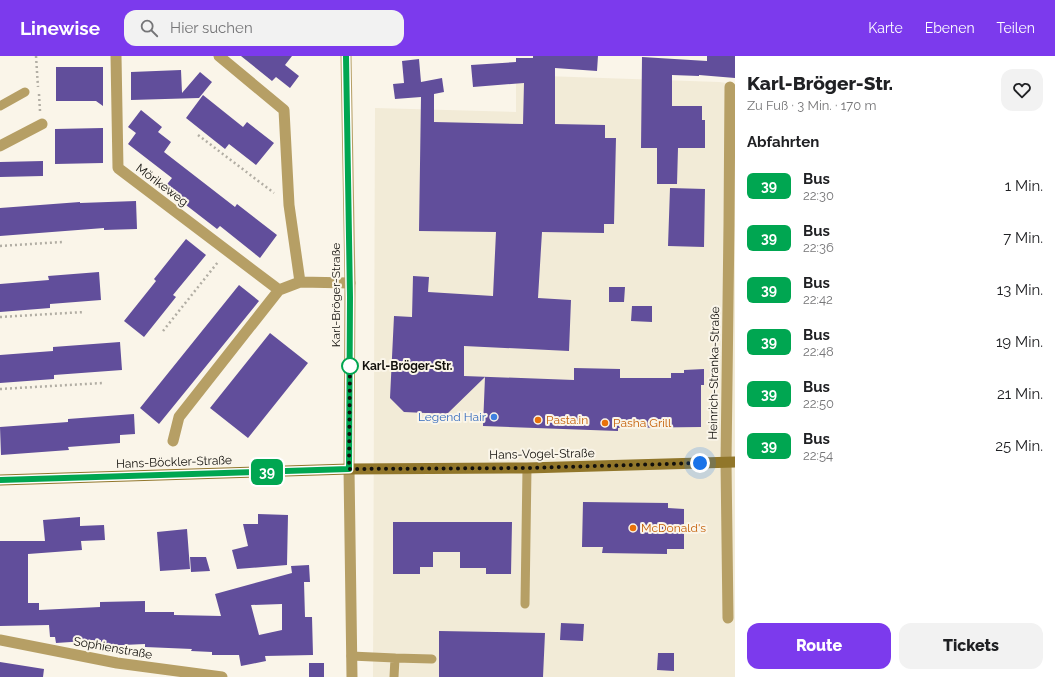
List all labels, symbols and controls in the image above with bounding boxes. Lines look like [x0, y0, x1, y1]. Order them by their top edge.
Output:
search box [124, 10, 404, 46]
text: Linewise [20, 17, 100, 39]
icon: search [138, 17, 160, 39]
text: Hier suchen [170, 19, 253, 37]
text: Karte [868, 20, 903, 36]
text: Ebenen [925, 20, 975, 36]
text: Teilen [997, 20, 1035, 36]
button: heart [1001, 69, 1043, 111]
text: Karl-Bröger-Str. [747, 72, 893, 94]
text: Zu Fuß · 3 Min. · 170 m [747, 98, 876, 113]
text: Abfahrten [747, 133, 819, 151]
street label: Mörikeweg [133, 161, 191, 209]
text: Bus [803, 170, 830, 188]
text: 1 Min. [1005, 177, 1043, 195]
text: 39 [761, 178, 777, 194]
text: 22:30 [803, 188, 834, 203]
text: Bus [803, 222, 830, 240]
text: 7 Min. [1003, 229, 1043, 247]
text: 39 [761, 230, 777, 246]
text: 22:36 [803, 240, 834, 255]
street label: Karl-Bröger-Straße [329, 243, 343, 347]
text: Bus [803, 274, 830, 292]
text: 13 Min. [997, 281, 1043, 299]
text: 39 [761, 282, 777, 298]
text: 22:42 [803, 292, 833, 307]
street label: Heinrich-Stranka-Straße [706, 306, 722, 440]
text: Bus [803, 326, 830, 344]
text: 19 Min. [996, 333, 1043, 351]
text: 39 [761, 334, 777, 350]
text: 22:48 [803, 344, 834, 359]
marker: Karl-Bröger-Str. [341, 357, 359, 375]
place label: Karl-Bröger-Str. [362, 359, 453, 373]
text: Bus [803, 378, 830, 396]
text: 21 Min. [997, 385, 1043, 403]
text: 39 [761, 386, 777, 402]
text: 22:50 [803, 396, 834, 411]
place label: Legend Hair [418, 410, 487, 424]
marker: Legend Hair [489, 412, 499, 422]
place label: Pasta.in [546, 413, 588, 427]
marker: Pasta.in [533, 415, 543, 425]
place label: Pasha Grill [613, 416, 672, 430]
marker: Pasha Grill [600, 418, 610, 428]
text: Bus [803, 430, 830, 448]
text: 25 Min. [995, 437, 1043, 455]
text: 39 [761, 438, 777, 454]
street label: Hans-Vogel-Straße [489, 446, 595, 462]
text: 22:54 [803, 448, 833, 463]
street label: Hans-Böckler-Straße [116, 453, 232, 471]
your location [690, 453, 710, 473]
line badge: 39 [249, 459, 285, 485]
text: 39 [259, 464, 275, 480]
place label: McDonald's [641, 521, 706, 535]
marker: McDonald's [628, 523, 638, 533]
button: Route [747, 623, 891, 669]
button: Tickets [899, 623, 1043, 669]
street label: Sophienstraße [73, 634, 153, 662]

